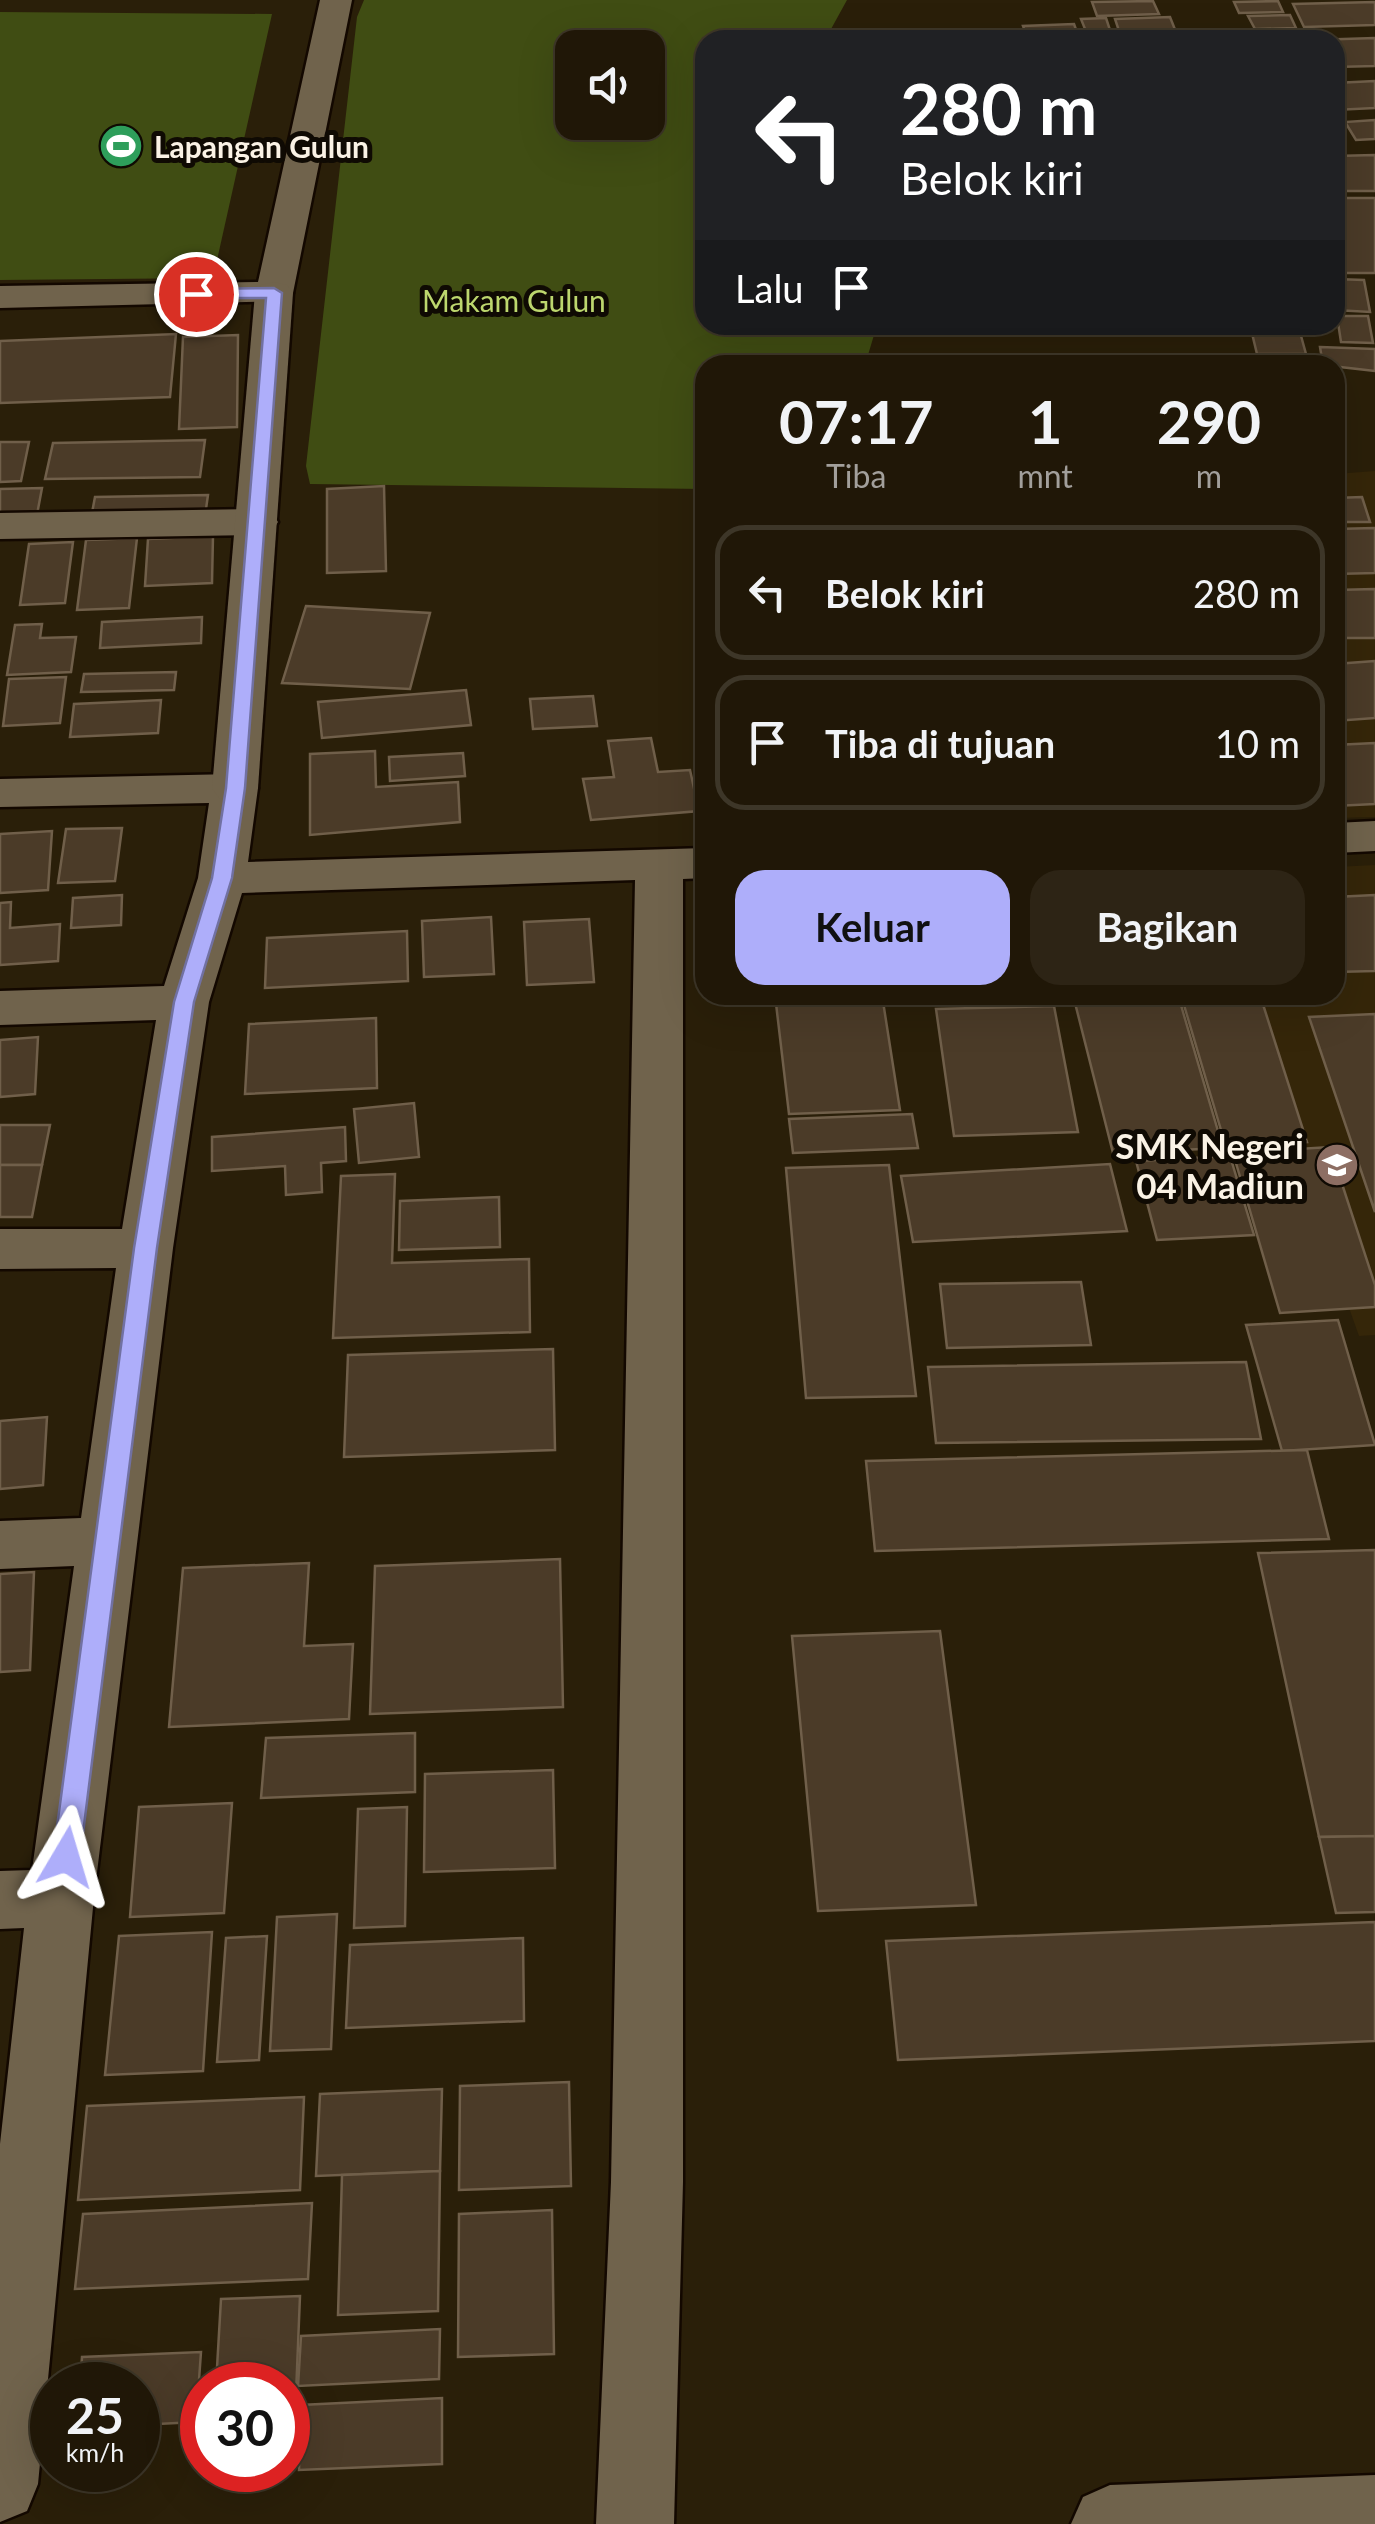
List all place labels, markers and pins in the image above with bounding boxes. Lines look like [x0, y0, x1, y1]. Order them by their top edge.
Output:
sports icon: Lapangan Gulun [98, 123, 144, 169]
place label: Lapangan Gulun [154, 128, 369, 164]
pin [154, 252, 239, 337]
place label: SMK Negeri 04 Madiun [1115, 1124, 1304, 1206]
school or university icon: SMK Negeri 04 Madiun [1314, 1142, 1360, 1188]

